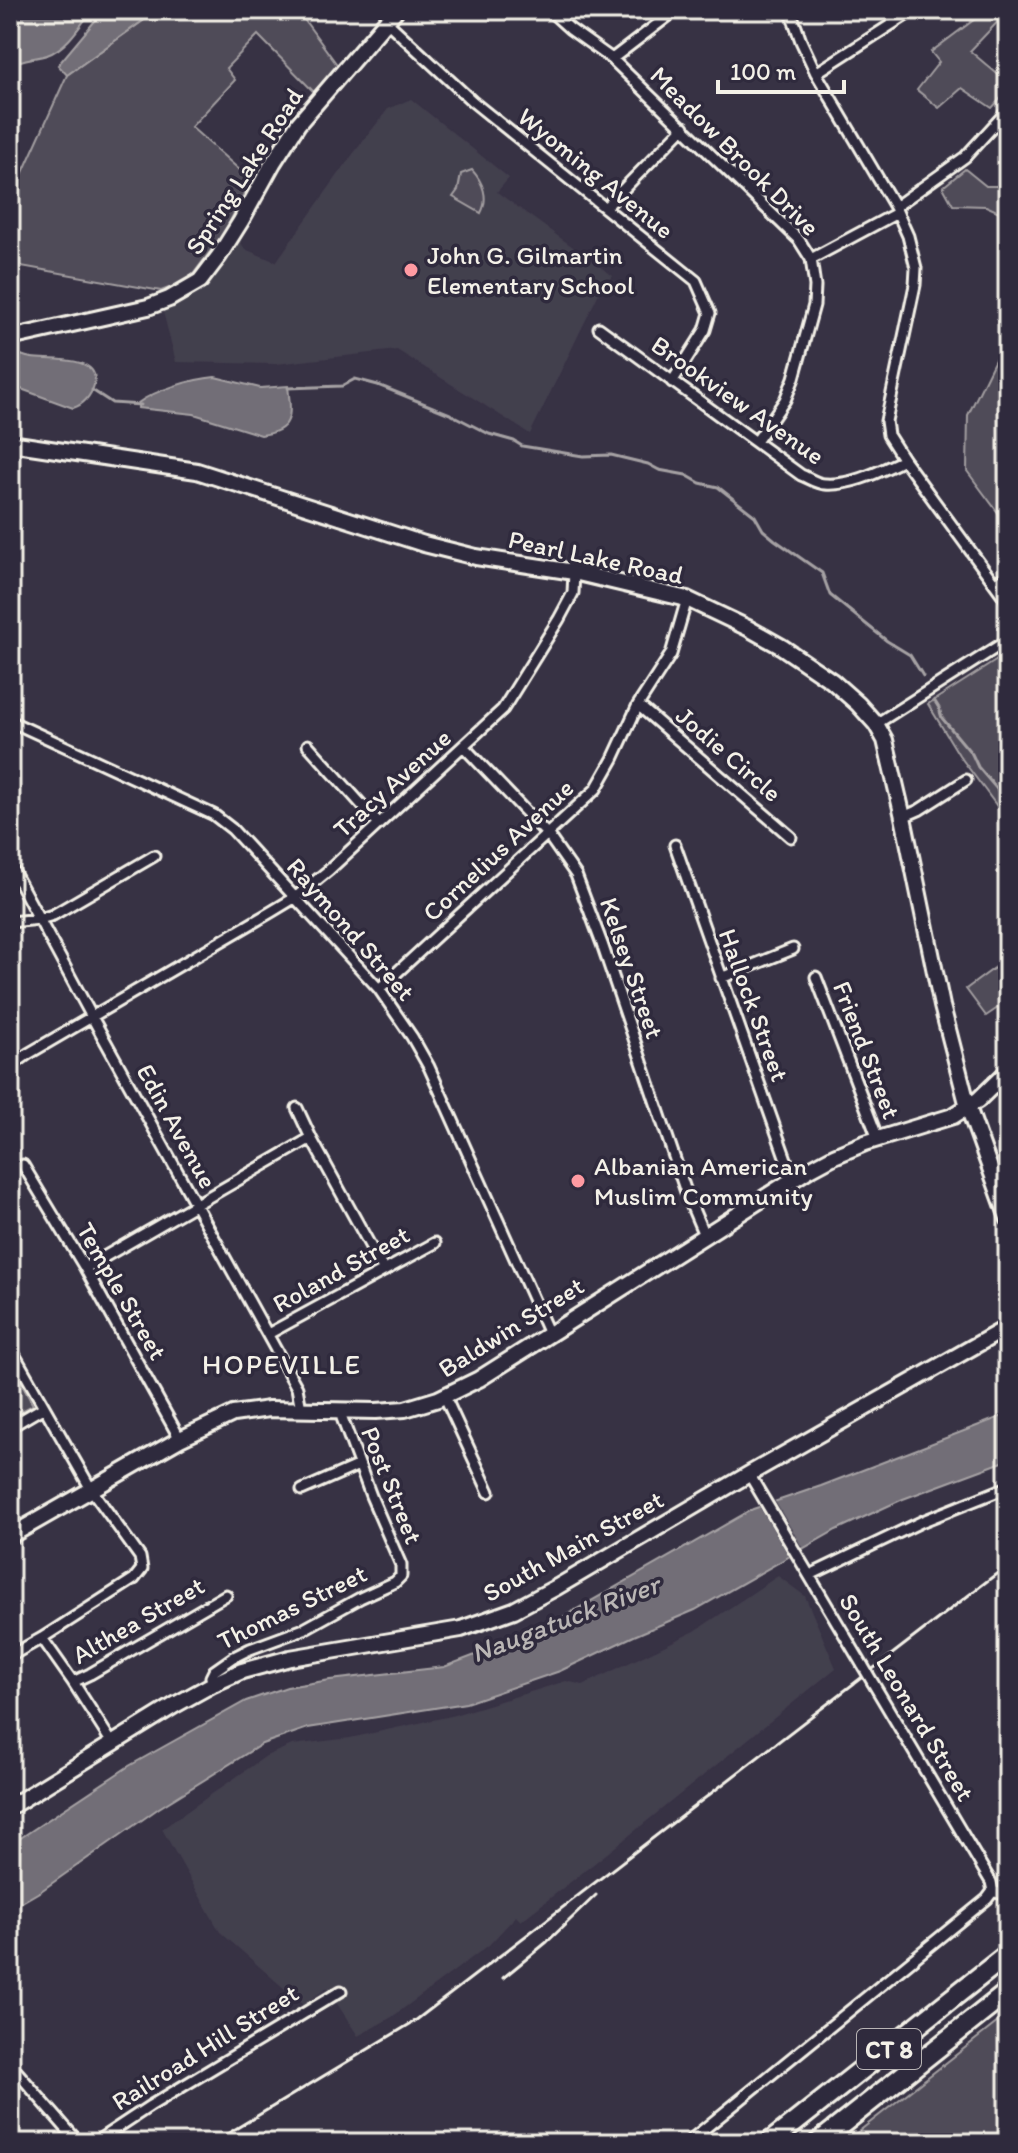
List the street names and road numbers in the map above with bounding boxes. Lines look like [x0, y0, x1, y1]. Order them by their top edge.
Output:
street label: Meadow Brook Drive [643, 59, 827, 243]
street label: Spring Lake Road [178, 81, 310, 261]
street label: Wyoming Avenue [511, 100, 681, 246]
street label: Brookview Avenue [645, 328, 831, 472]
street label: Pearl Lake Road [506, 523, 687, 591]
street label: Jodie Circle [669, 699, 789, 809]
street label: Tracy Avenue [326, 722, 458, 844]
street label: Cornelius Avenue [416, 772, 580, 928]
street label: Raymond Street [280, 851, 422, 1007]
street label: Kelsey Street [593, 893, 671, 1043]
street label: Hallock Street [712, 924, 796, 1086]
street label: Friend Street [826, 977, 908, 1124]
street label: Edin Avenue [130, 1058, 224, 1194]
street label: Temple Street [70, 1217, 174, 1366]
street label: Roland Street [267, 1218, 415, 1320]
street label: Baldwin Street [432, 1269, 590, 1385]
street label: Post Street [354, 1422, 430, 1549]
street label: South Main Street [477, 1483, 669, 1609]
street label: Thomas Street [212, 1557, 372, 1657]
street label: Althea Street [66, 1569, 210, 1671]
street label: South Leonard Street [832, 1587, 982, 1807]
street label: Railroad Hill Street [106, 1977, 305, 2117]
road number: CT 8 [857, 2029, 921, 2069]

